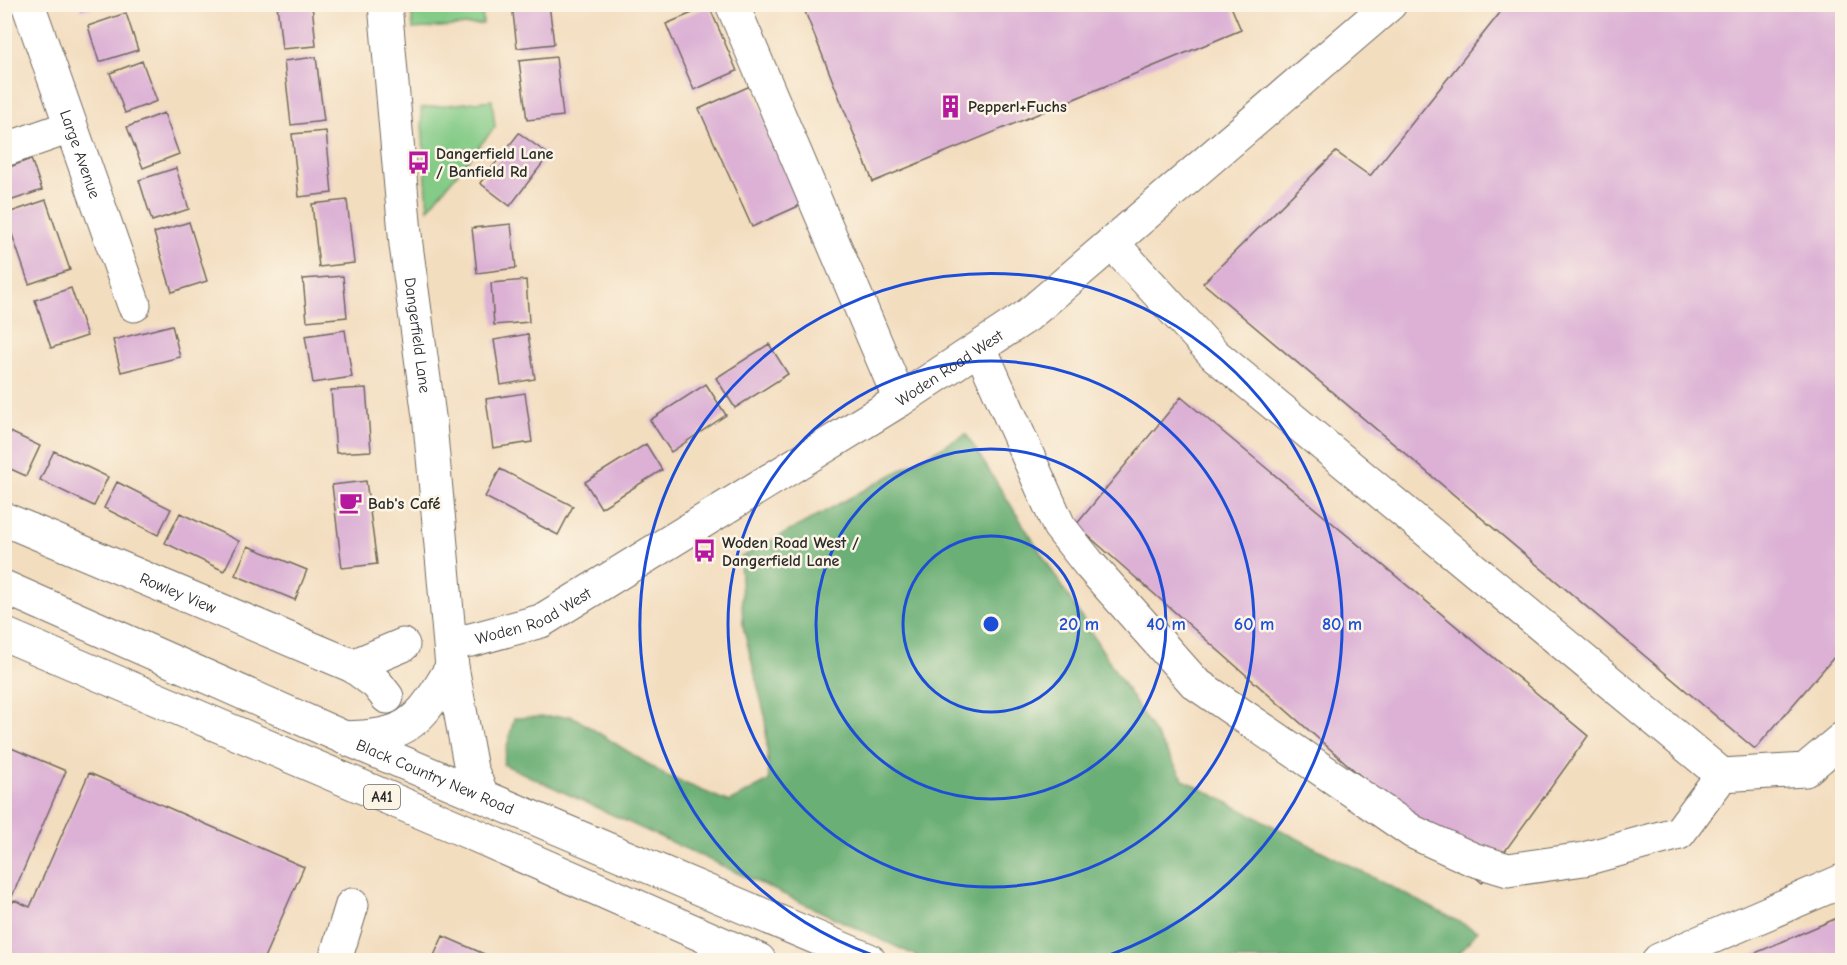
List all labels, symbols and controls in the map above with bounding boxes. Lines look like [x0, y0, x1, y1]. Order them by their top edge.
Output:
building icon: Pepperl+Fuchs [937, 93, 963, 119]
place label: Pepperl+Fuchs [968, 98, 1067, 116]
street label: Large Avenue [56, 108, 104, 201]
place label: Dangerfield Lane / Banfield Rd [436, 145, 554, 181]
bus stop icon: Dangerfield Lane / Banfield Rd [405, 149, 431, 175]
street label: Dangerfield Lane [400, 276, 434, 394]
street label: Woden Road West [893, 326, 1007, 410]
cafe icon: Bab's Café [337, 490, 363, 516]
place label: Bab's Café [368, 495, 440, 513]
place label: Woden Road West / Dangerfield Lane [722, 534, 859, 570]
bus stop icon: Woden Road West / Dangerfield Lane [691, 538, 717, 564]
street label: Rowley View [137, 569, 219, 617]
street label: Woden Road West [473, 584, 595, 648]
centre of rings [981, 614, 1001, 634]
text: 20 m [1059, 614, 1099, 635]
text: 40 m [1146, 614, 1186, 635]
text: 60 m [1234, 614, 1274, 635]
text: 80 m [1322, 614, 1362, 635]
street label: Black Country New Road [353, 736, 516, 819]
road number: A41 [364, 785, 400, 809]

